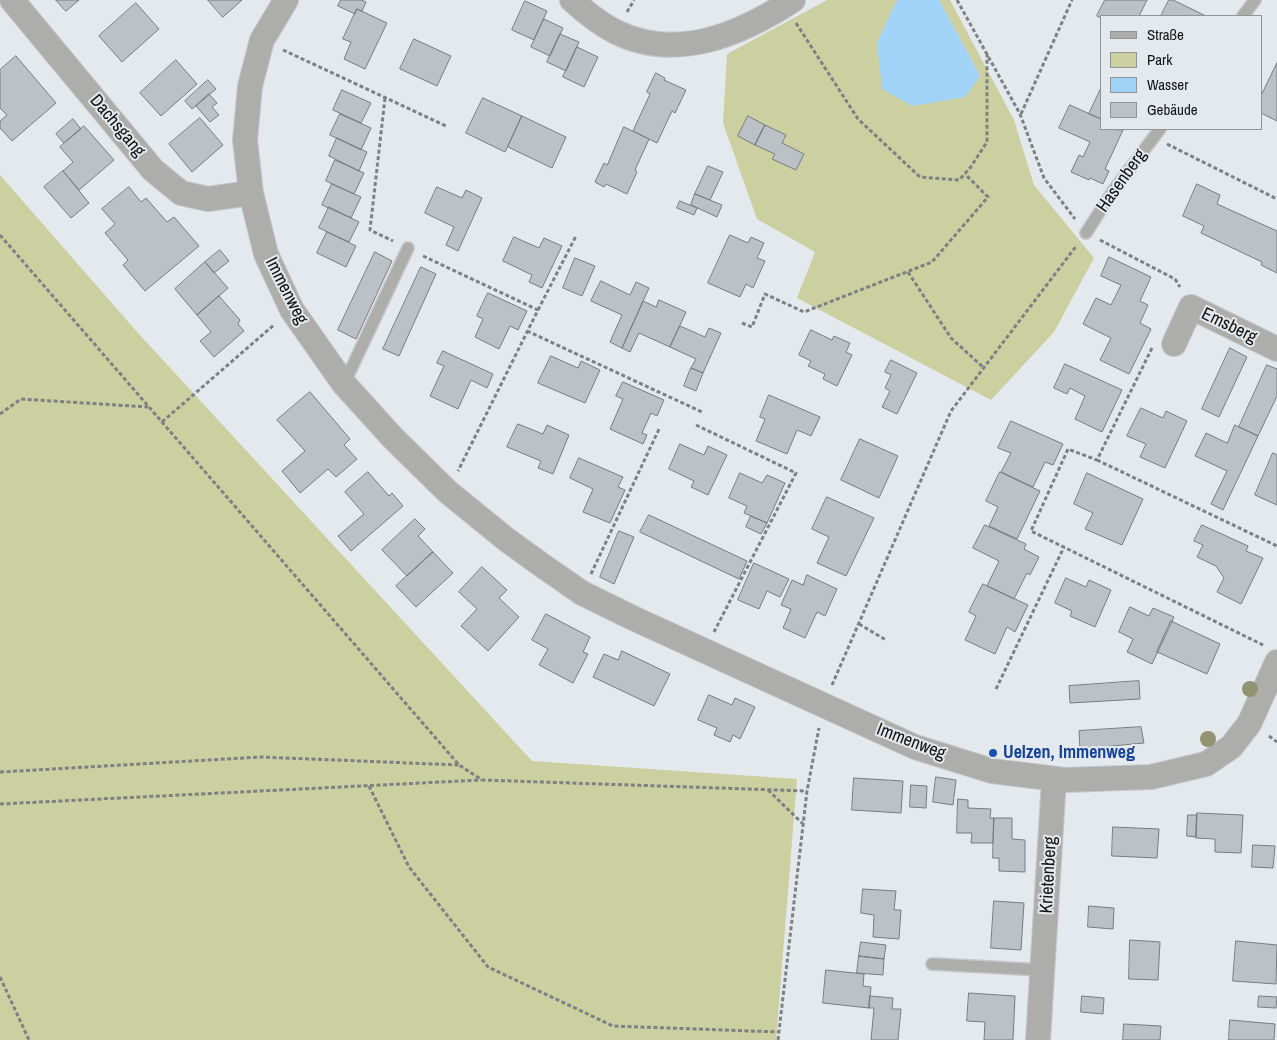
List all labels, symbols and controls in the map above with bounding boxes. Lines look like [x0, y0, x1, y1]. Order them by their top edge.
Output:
legend [1100, 15, 1262, 130]
text: Straße [1147, 24, 1184, 45]
text: Park [1147, 49, 1172, 70]
text: Wasser [1147, 74, 1188, 95]
street label: Dachsgang [85, 90, 149, 162]
text: Gebäude [1147, 99, 1198, 120]
street label: Hasenberg [1092, 145, 1152, 217]
street label: Immenweg [260, 254, 312, 328]
street label: Emsberg [1198, 303, 1260, 349]
street label: Immenweg [873, 719, 949, 765]
place label: Uelzen, Immenweg [1003, 742, 1135, 764]
marker: Uelzen, Immenweg [987, 747, 999, 759]
street label: Krietenberg [1036, 836, 1062, 914]

